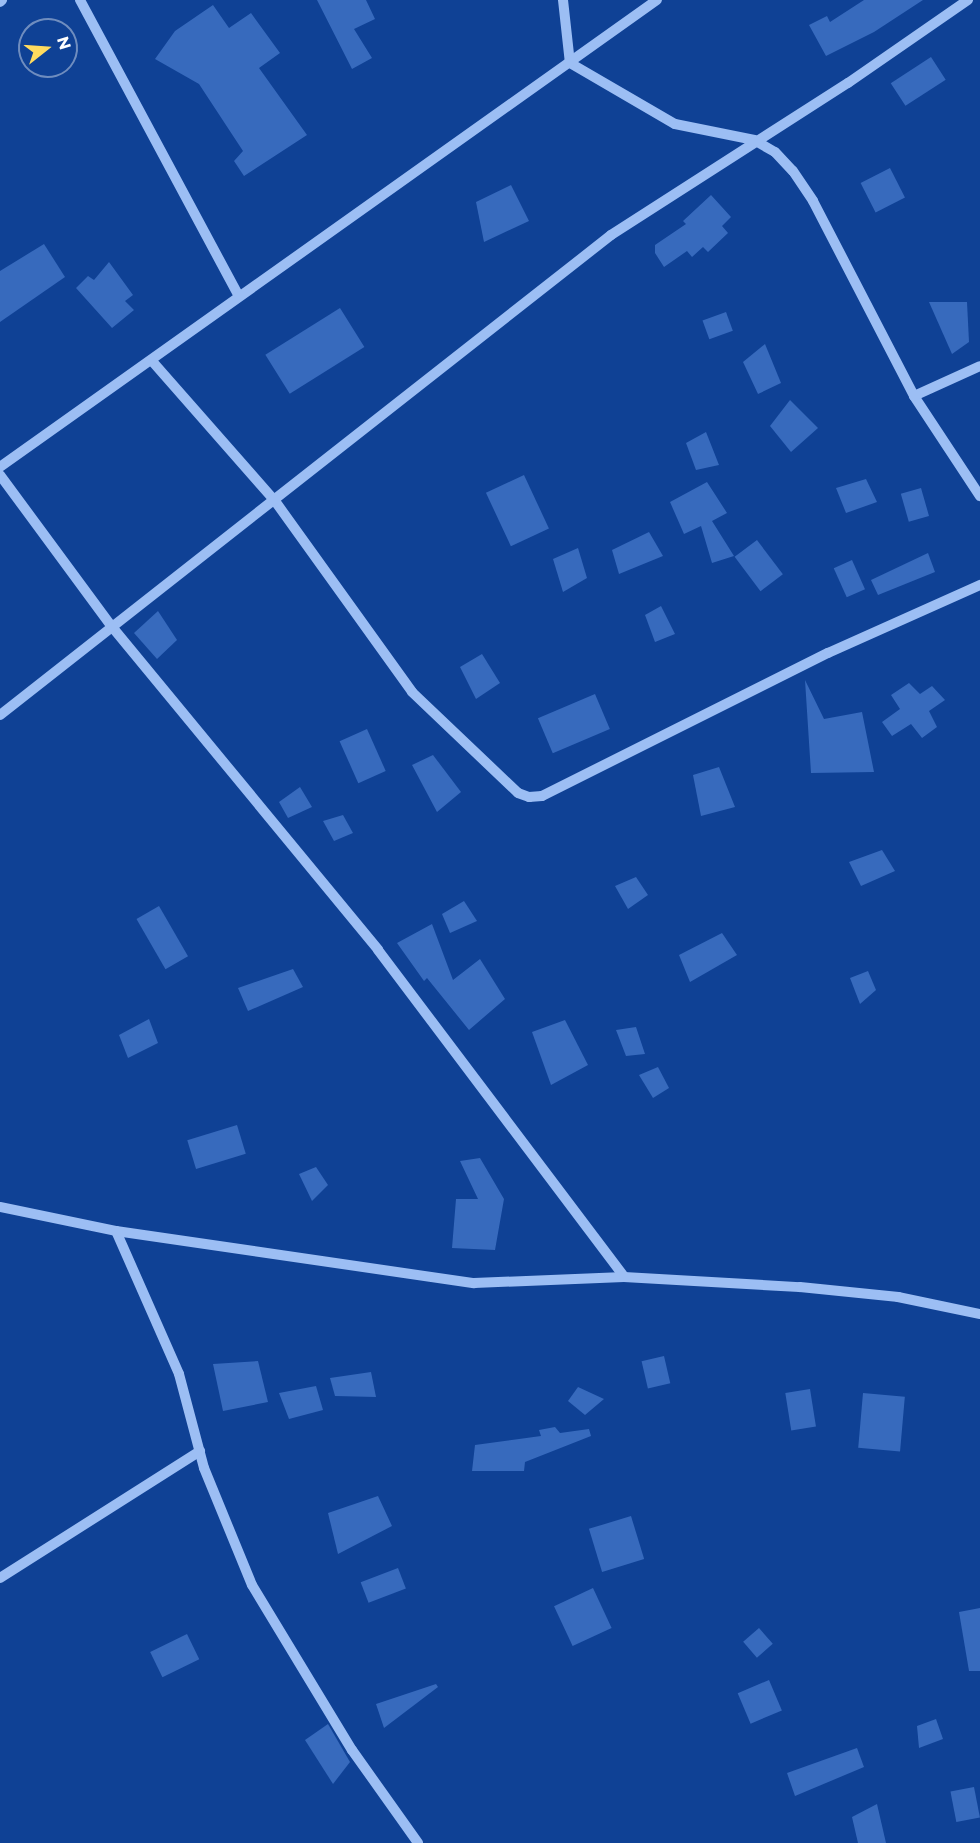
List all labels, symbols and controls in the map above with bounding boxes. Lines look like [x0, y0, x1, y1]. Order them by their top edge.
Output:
north arrow [18, 18, 78, 78]
text: N [53, 34, 75, 52]

